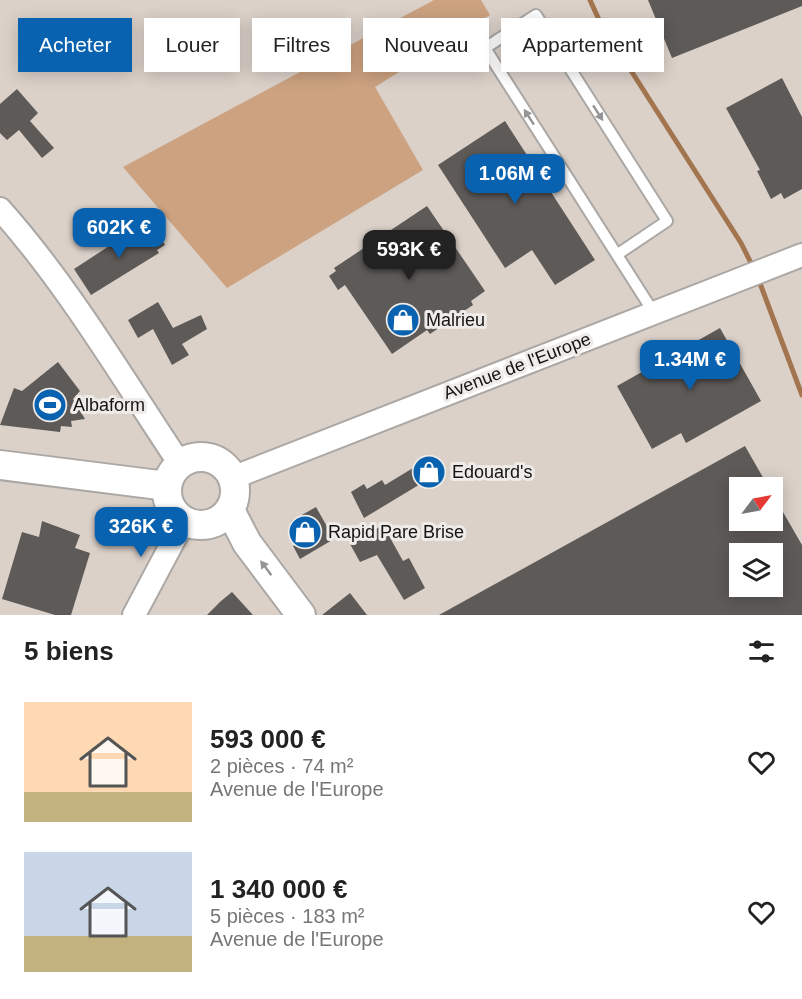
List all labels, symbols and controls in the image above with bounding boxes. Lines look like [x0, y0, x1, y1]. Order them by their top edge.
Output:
chip: Acheter [18, 18, 132, 72]
chip: Louer [144, 18, 240, 72]
chip: Filtres [252, 18, 351, 72]
chip: Nouveau [363, 18, 489, 72]
chip: Appartement [501, 18, 664, 72]
one-way arrow [592, 105, 603, 121]
one-way arrow [524, 109, 535, 125]
pin: 1.06M € [460, 154, 570, 205]
text: 1.06M € [479, 162, 551, 184]
pin: 602K € [70, 208, 168, 259]
text: 602K € [87, 216, 151, 238]
pin: 593K € [360, 230, 458, 281]
text: 593K € [377, 238, 441, 260]
shop icon: Malrieu [385, 302, 421, 338]
place label: Malrieu [426, 310, 485, 330]
street label: Avenue de l'Europe [440, 329, 594, 403]
pin: 1.34M € [635, 340, 745, 391]
text: 1.34M € [654, 348, 726, 370]
sports icon: Albaform [32, 387, 68, 423]
place label: Albaform [73, 395, 145, 415]
shop icon: Edouard's [411, 454, 447, 490]
place label: Edouard's [452, 462, 533, 482]
north arrow [729, 477, 783, 531]
map controls [729, 477, 783, 597]
pin: 326K € [92, 507, 190, 558]
shop icon: Rapid Pare Brise [287, 514, 323, 550]
text: 326K € [109, 515, 173, 537]
place label: Rapid Pare Brise [328, 522, 464, 542]
button: layers [729, 543, 783, 597]
one-way arrow [260, 561, 272, 576]
icon: filters [745, 635, 778, 668]
text: 5 biens [24, 636, 114, 666]
text: 593 000 € [210, 724, 326, 754]
icon: home [72, 726, 144, 798]
icon: heart [745, 746, 778, 779]
text: 2 pièces · 74 m² [210, 755, 353, 777]
text: Avenue de l'Europe [210, 778, 384, 800]
text: 1 340 000 € [210, 874, 347, 904]
icon: home [72, 876, 144, 948]
icon: heart [745, 896, 778, 929]
text: 5 pièces · 183 m² [210, 905, 365, 927]
text: Avenue de l'Europe [210, 928, 384, 950]

